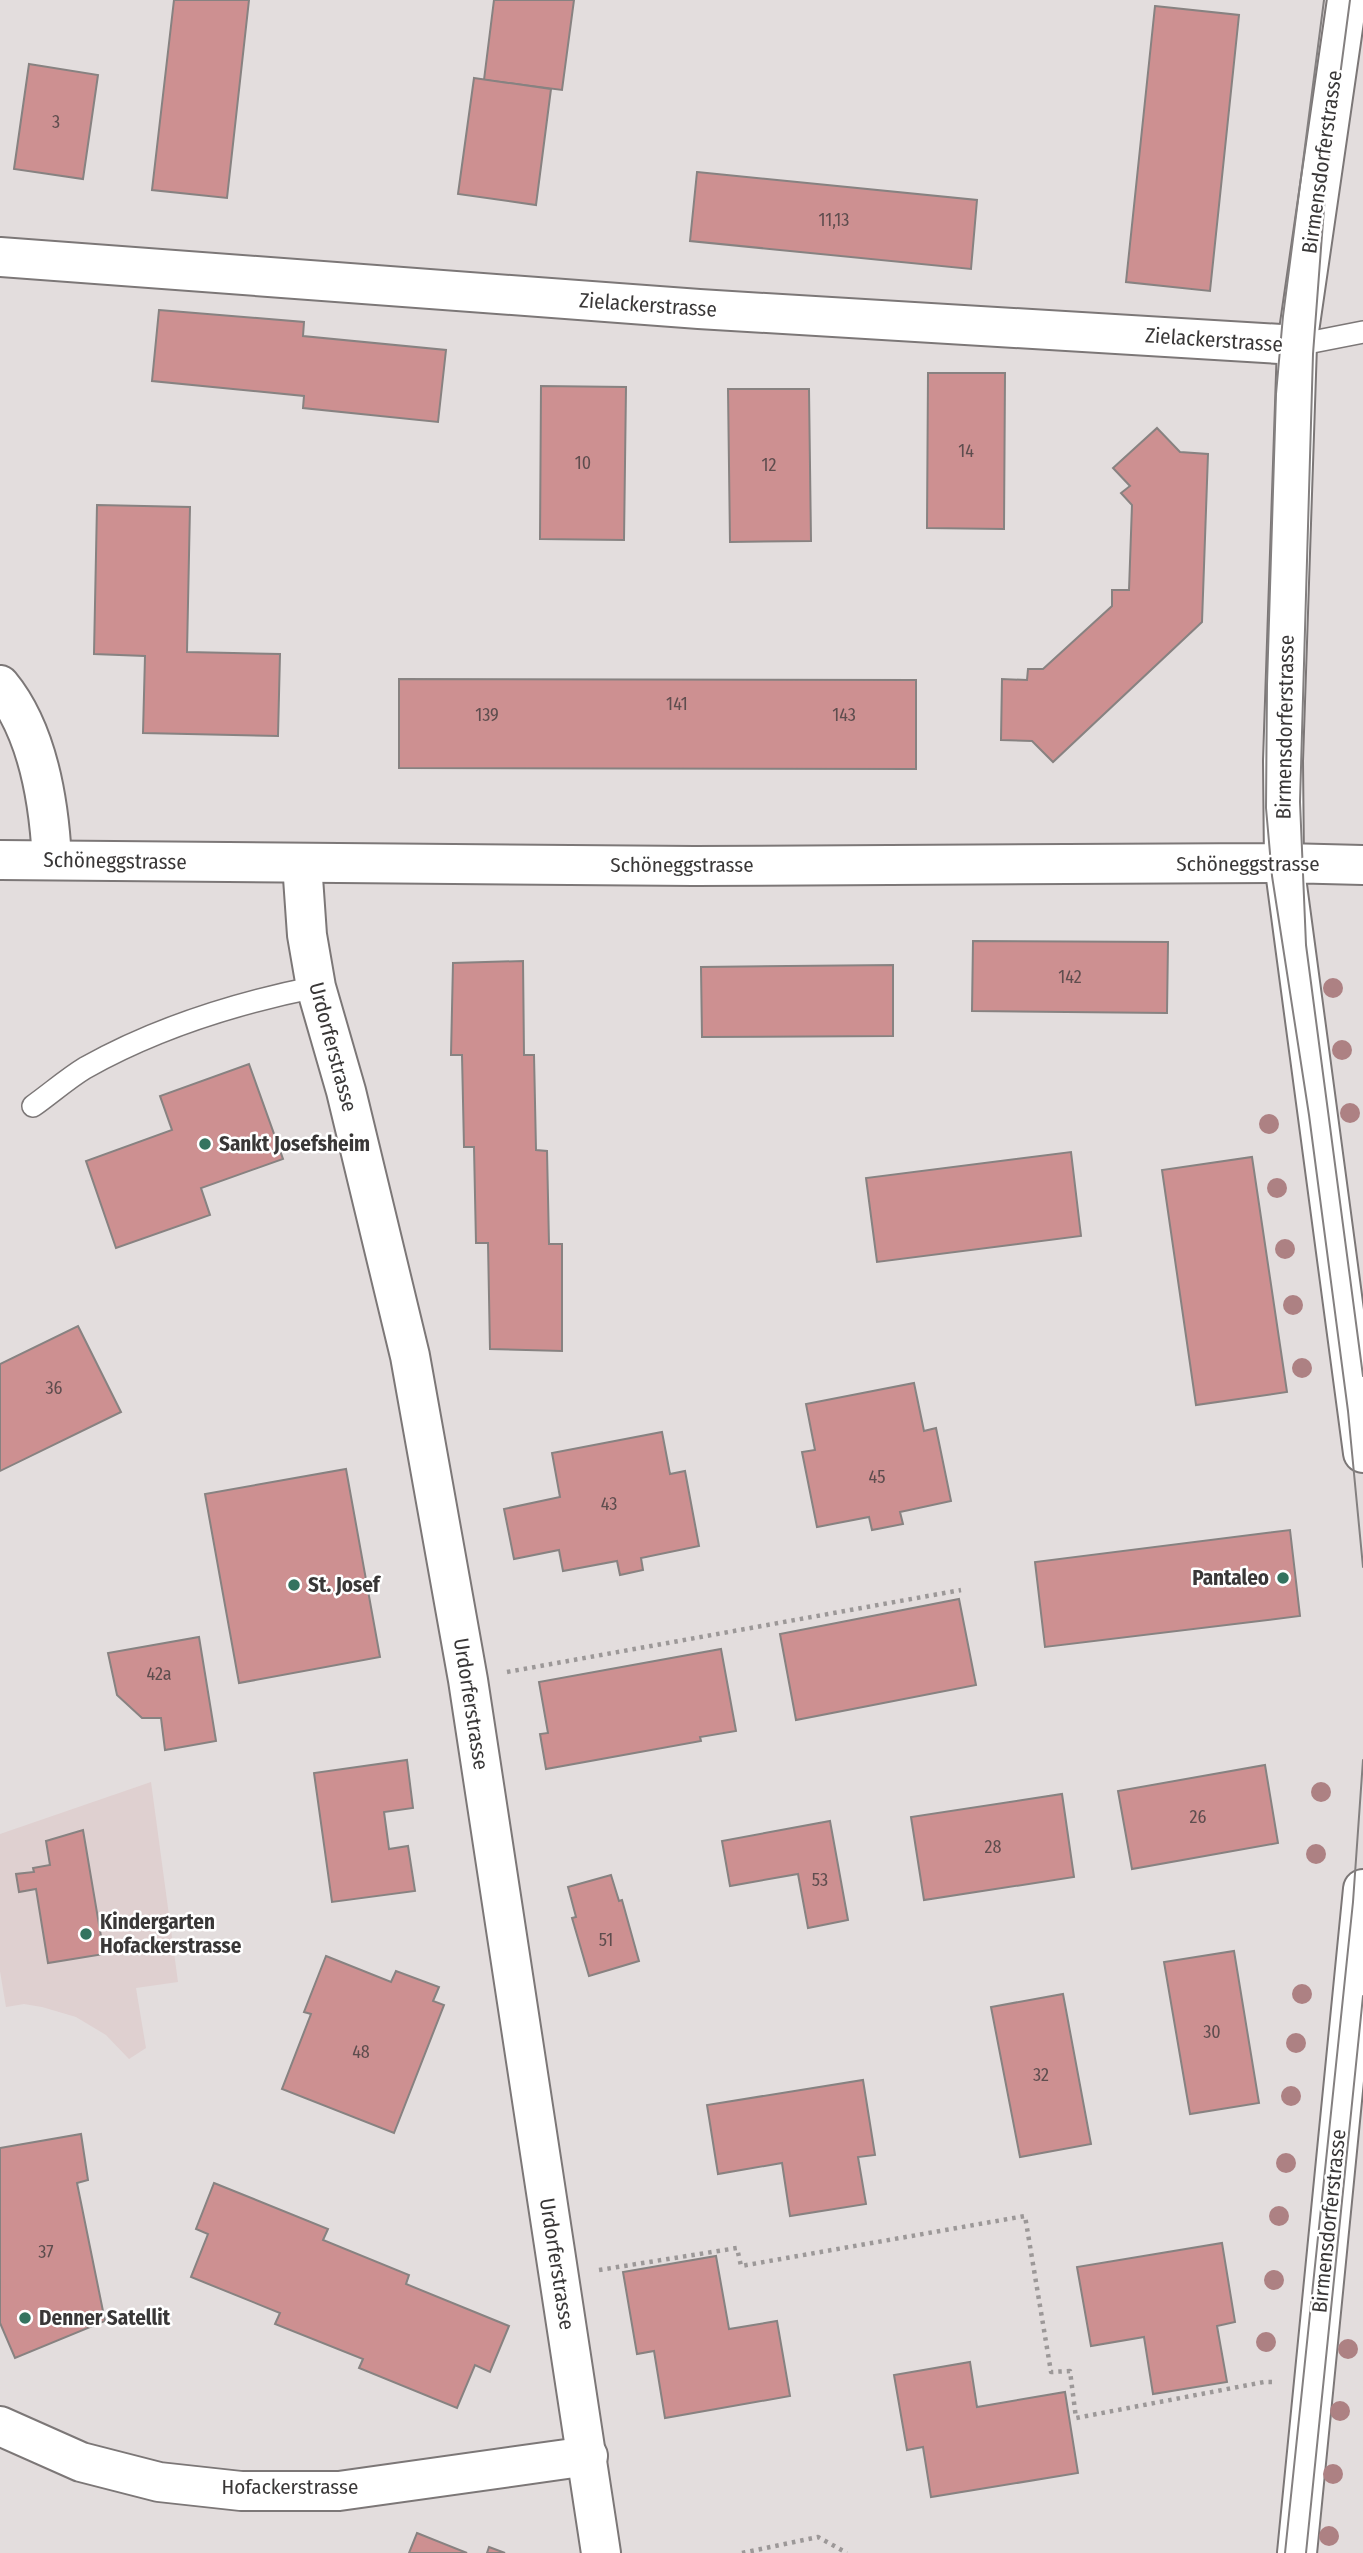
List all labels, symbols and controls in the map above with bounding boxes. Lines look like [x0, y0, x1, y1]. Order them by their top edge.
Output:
street label: Birmensdorferstrasse [1296, 69, 1348, 255]
house number: 3 [52, 111, 60, 133]
house number: 11,13 [819, 209, 849, 231]
street label: Zielackerstrasse [578, 287, 718, 323]
street label: Zielackerstrasse [1144, 322, 1284, 358]
house number: 14 [958, 440, 974, 462]
house number: 10 [575, 452, 591, 474]
house number: 12 [762, 454, 777, 476]
street label: Birmensdorferstrasse [1270, 634, 1300, 820]
house number: 141 [666, 693, 688, 715]
house number: 139 [475, 704, 499, 726]
house number: 143 [832, 704, 856, 726]
street label: Schöneggstrasse [43, 847, 187, 875]
street label: Schöneggstrasse [1176, 851, 1320, 877]
street label: Schöneggstrasse [610, 852, 754, 878]
house number: 142 [1058, 966, 1082, 988]
street label: Urdorferstrasse [303, 979, 363, 1115]
place label: Sankt Josefsheim [219, 1131, 370, 1157]
marker: Sankt Josefsheim [197, 1136, 213, 1152]
house number: 36 [45, 1377, 63, 1399]
house number: 45 [869, 1466, 885, 1488]
house number: 43 [601, 1493, 617, 1515]
place label: Pantaleo [1192, 1565, 1269, 1591]
marker: Pantaleo [1275, 1570, 1291, 1586]
place label: St. Josef [308, 1572, 382, 1598]
marker: St. Josef [286, 1577, 302, 1593]
street label: Urdorferstrasse [448, 1636, 494, 1772]
house number: 42a [146, 1663, 172, 1685]
house number: 26 [1190, 1806, 1207, 1828]
house number: 28 [985, 1836, 1001, 1858]
house number: 53 [812, 1869, 828, 1891]
place label: Kindergarten Hofackerstrasse [100, 1909, 242, 1959]
marker: Kindergarten Hofackerstrasse [78, 1926, 94, 1942]
house number: 51 [599, 1929, 613, 1951]
house number: 30 [1203, 2021, 1221, 2043]
house number: 48 [352, 2041, 370, 2063]
house number: 32 [1033, 2064, 1049, 2086]
street label: Birmensdorferstrasse [1306, 2128, 1352, 2314]
street label: Urdorferstrasse [534, 2196, 580, 2332]
house number: 37 [38, 2241, 54, 2263]
place label: Denner Satellit [39, 2305, 171, 2331]
marker: Denner Satellit [17, 2310, 33, 2326]
street label: Hofackerstrasse [222, 2474, 358, 2500]

